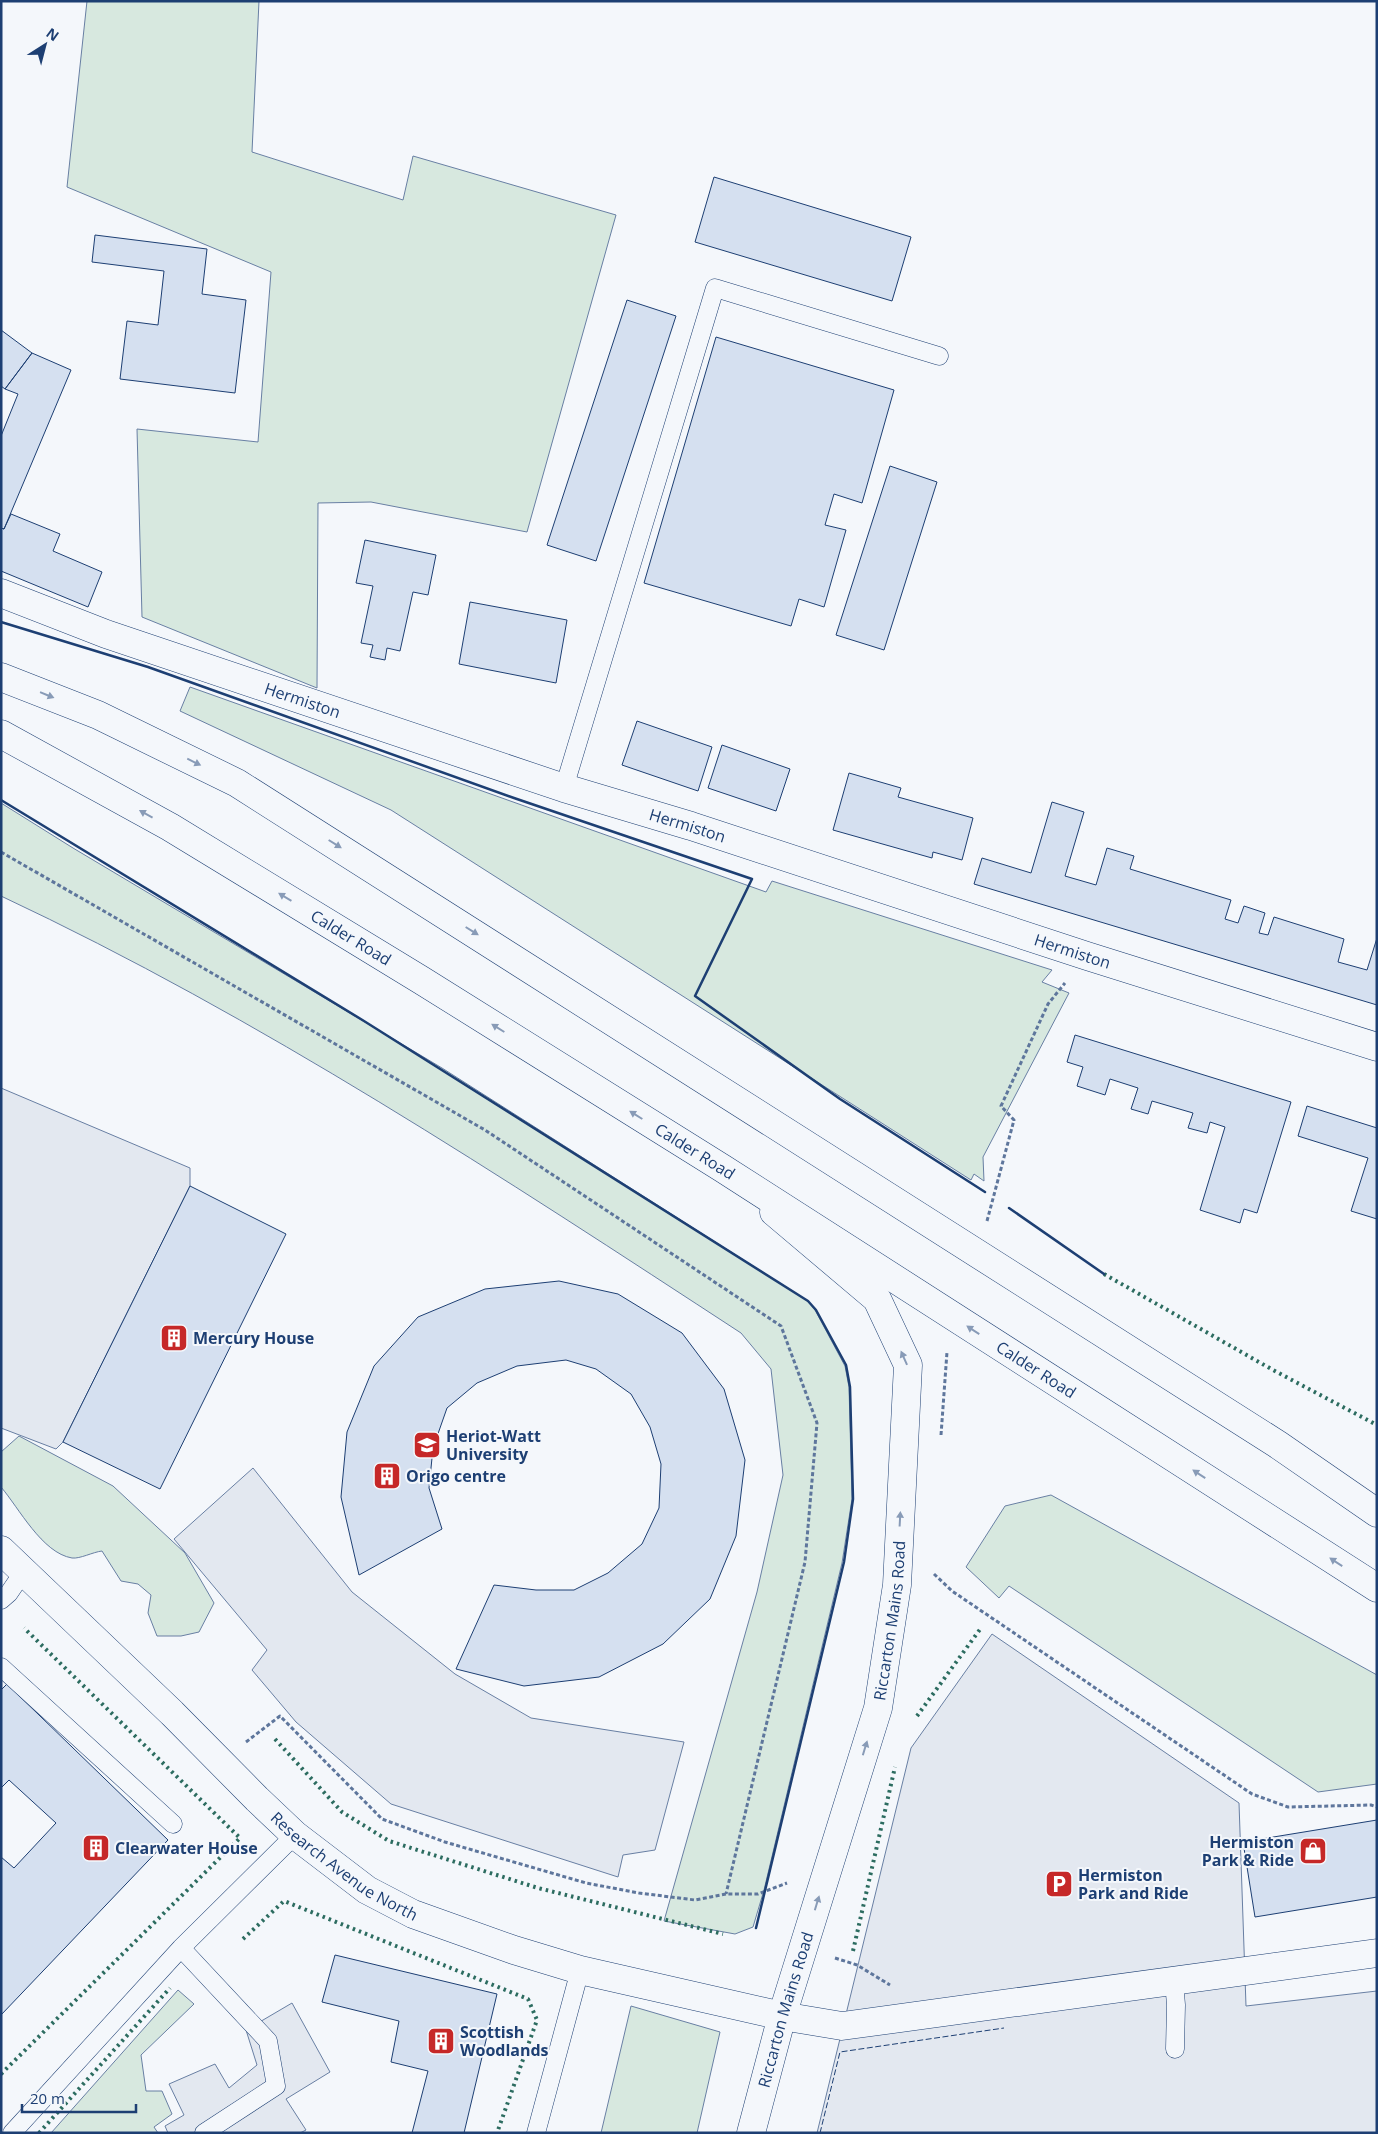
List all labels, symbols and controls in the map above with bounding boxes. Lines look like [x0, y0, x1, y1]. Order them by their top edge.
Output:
north arrow [20, 20, 70, 70]
text: N [43, 23, 63, 45]
street label: Hermiston [262, 677, 343, 723]
one-way arrow [39, 691, 54, 699]
one-way arrow [187, 758, 201, 766]
street label: Hermiston [647, 803, 729, 848]
one-way arrow [139, 810, 153, 818]
one-way arrow [328, 839, 341, 848]
one-way arrow [279, 893, 292, 902]
street label: Calder Road [307, 904, 396, 970]
one-way arrow [465, 926, 478, 935]
street label: Hermiston [1032, 928, 1113, 974]
one-way arrow [492, 1024, 505, 1033]
one-way arrow [629, 1110, 643, 1119]
street label: Calder Road [651, 1118, 739, 1185]
building icon: Mercury House [159, 1323, 189, 1353]
one-way arrow [967, 1326, 980, 1335]
place label: Mercury House [193, 1327, 314, 1349]
street label: Calder Road [992, 1336, 1080, 1403]
one-way arrow [900, 1351, 908, 1365]
place label: Heriot-Watt University [446, 1425, 541, 1465]
school or university icon: Heriot-Watt University [412, 1430, 442, 1460]
building icon: Origo centre [372, 1461, 402, 1491]
place label: Origo centre [406, 1465, 506, 1487]
one-way arrow [1192, 1469, 1206, 1479]
one-way arrow [897, 1511, 905, 1527]
street label: Riccarton Mains Road [868, 1540, 910, 1702]
one-way arrow [1329, 1557, 1342, 1566]
one-way arrow [862, 1740, 870, 1755]
street label: Research Avenue North [266, 1807, 422, 1926]
place label: Hermiston Park & Ride [1202, 1831, 1294, 1871]
building icon: Clearwater House [81, 1833, 111, 1863]
shop icon: Hermiston Park & Ride [1298, 1836, 1328, 1866]
place label: Clearwater House [115, 1837, 258, 1859]
place label: Hermiston Park and Ride [1078, 1864, 1189, 1904]
parking icon: Hermiston Park and Ride [1044, 1869, 1074, 1899]
one-way arrow [813, 1895, 821, 1910]
street label: Riccarton Mains Road [753, 1929, 819, 2090]
place label: Scottish Woodlands [460, 2021, 549, 2061]
building icon: Scottish Woodlands [426, 2026, 456, 2056]
scale bar [22, 2082, 136, 2114]
text: 20 m [30, 2088, 65, 2108]

